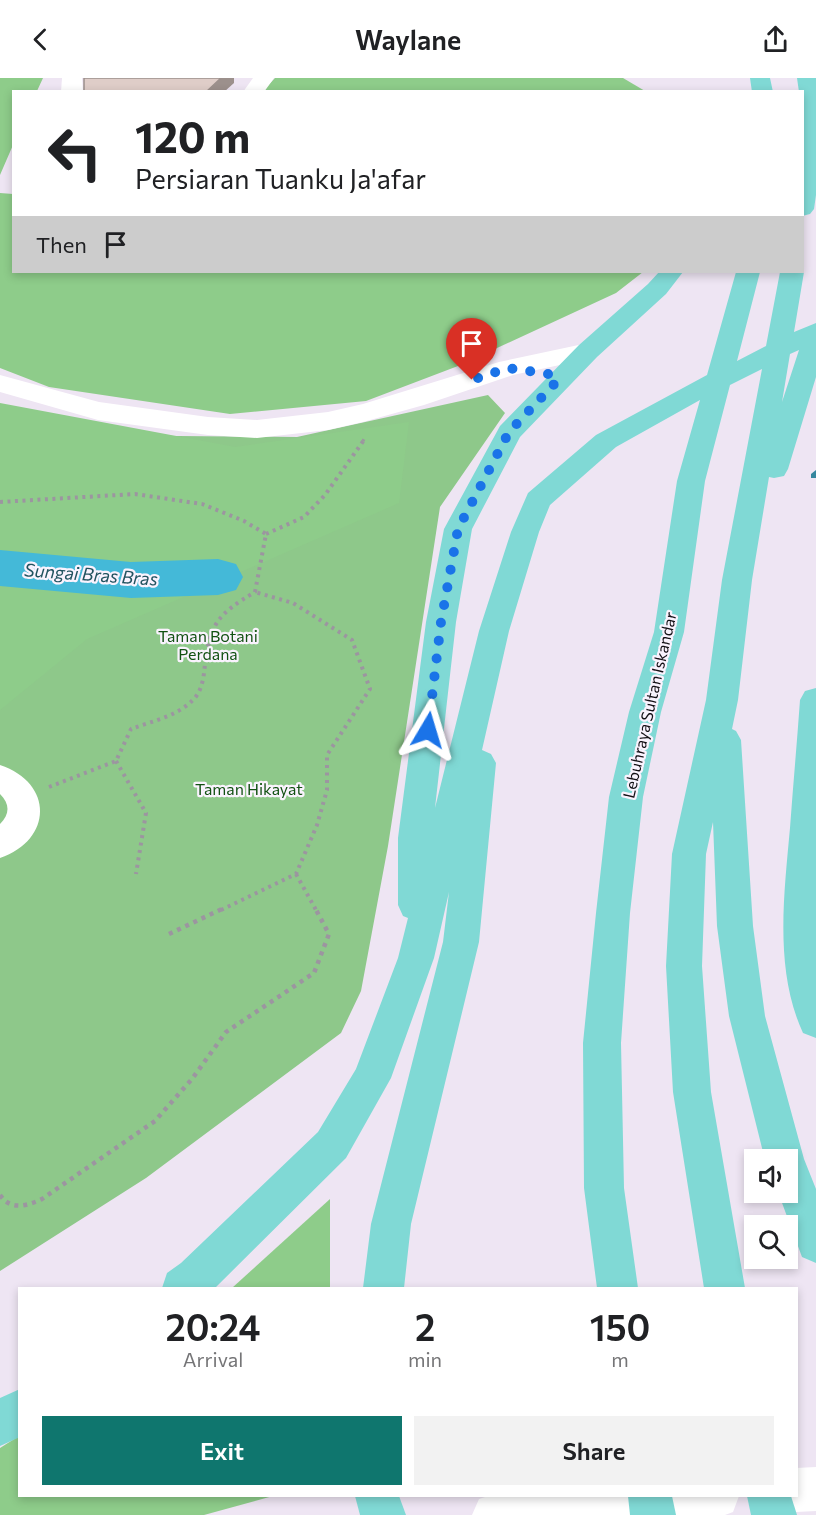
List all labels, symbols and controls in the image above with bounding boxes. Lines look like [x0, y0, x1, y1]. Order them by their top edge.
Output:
icon: back [24, 23, 57, 56]
text: Waylane [355, 23, 461, 56]
icon: share [759, 23, 792, 56]
text: 120 m [135, 110, 250, 162]
icon: left [36, 114, 114, 192]
text: Persiaran Tuanku Ja'afar [135, 162, 426, 195]
icon: arrive [99, 228, 132, 261]
text: Then [36, 231, 87, 258]
pin [446, 318, 497, 380]
icon: arrive [455, 327, 488, 360]
water label: Sungai Bras Bras [23, 558, 159, 590]
street label: Lebuhraya Sultan Iskandar [618, 609, 680, 800]
park label: Taman Botani Perdana [158, 626, 258, 663]
position arrow [396, 698, 460, 762]
park label: Taman Hikayat [195, 779, 303, 798]
map controls [744, 1149, 798, 1269]
button: sound [744, 1149, 798, 1203]
button: search [744, 1215, 798, 1269]
text: 20:24 [166, 1304, 260, 1348]
text: 2 [415, 1304, 435, 1348]
text: 150 [590, 1304, 650, 1348]
text: Arrival [183, 1347, 243, 1371]
text: min [408, 1347, 442, 1371]
text: m [611, 1347, 629, 1371]
button: Exit [42, 1416, 402, 1485]
button: Share [414, 1416, 774, 1485]

